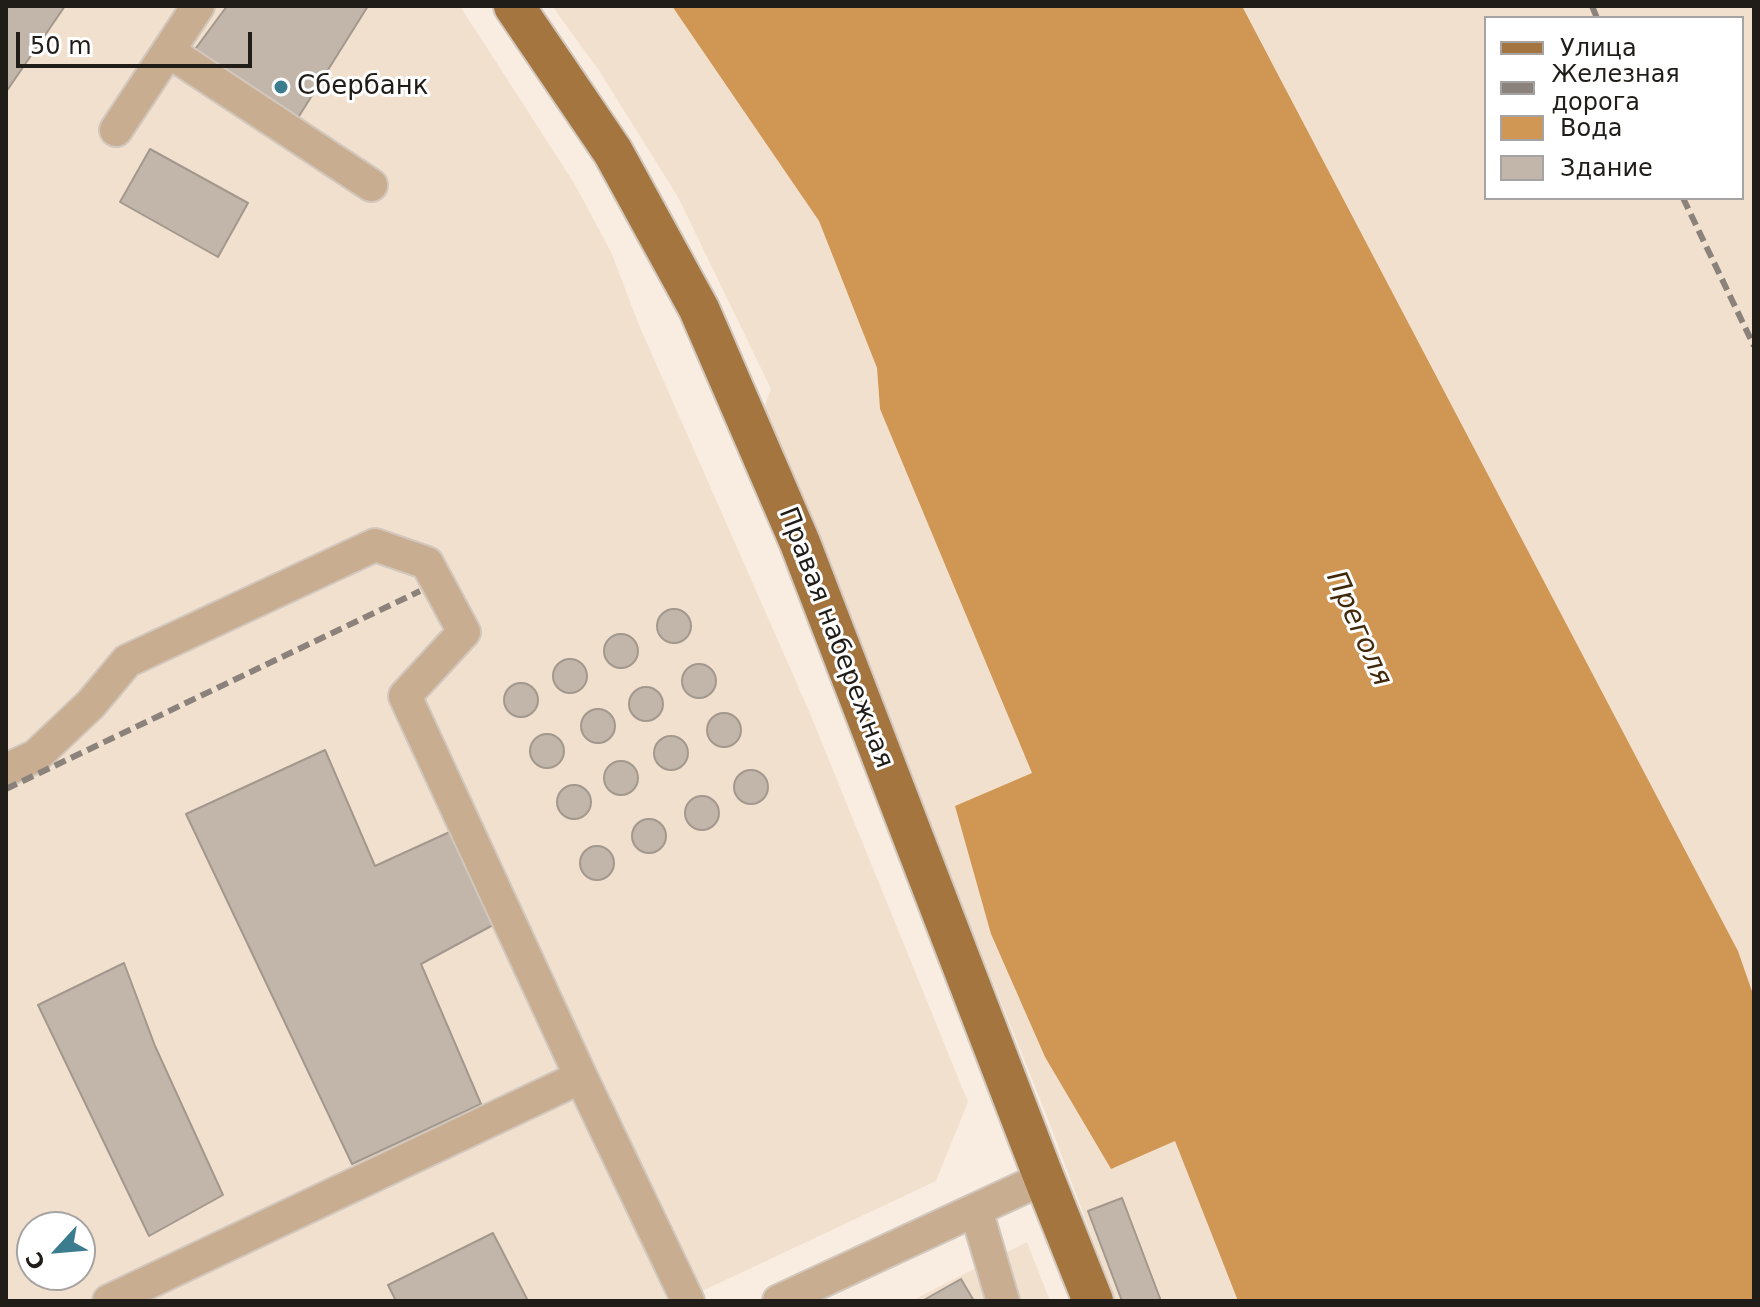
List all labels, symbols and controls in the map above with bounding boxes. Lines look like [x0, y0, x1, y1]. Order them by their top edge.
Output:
scale bar [20, 16, 256, 66]
legend [1484, 16, 1744, 200]
text: 50 m [30, 32, 92, 60]
text: Улица [1560, 34, 1637, 62]
text: Железная дорога [1551, 60, 1680, 116]
place label: Сбербанк [297, 71, 428, 103]
marker: Сбербанк [272, 78, 290, 96]
text: Вода [1560, 114, 1622, 142]
text: Здание [1560, 154, 1653, 182]
street label: Правая набережная [771, 503, 899, 773]
water label: Преголя [1318, 566, 1398, 692]
north arrow [16, 1211, 96, 1291]
text: С [21, 1248, 51, 1274]

